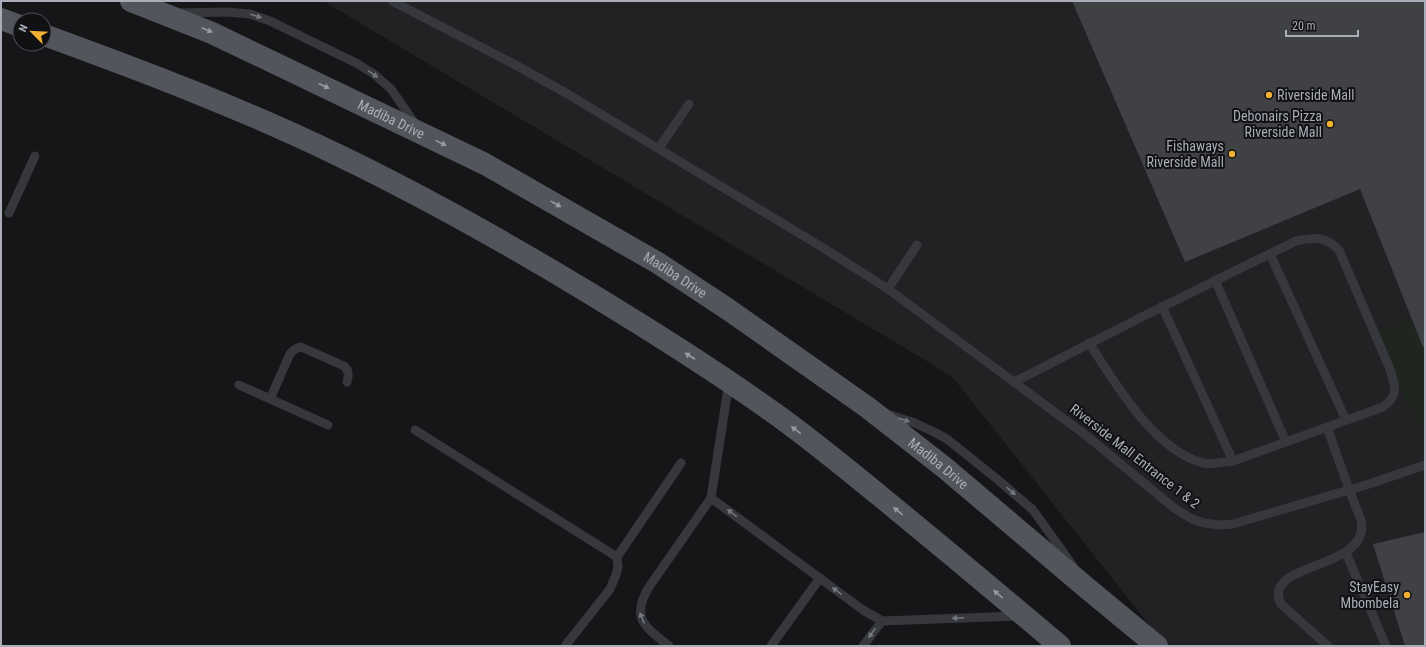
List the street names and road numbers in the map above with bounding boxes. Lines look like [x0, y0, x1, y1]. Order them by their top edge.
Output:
street label: Madiba Drive [355, 96, 428, 142]
street label: Madiba Drive [641, 248, 710, 301]
street label: Riverside Mall Entrance 1 & 2 [1067, 400, 1203, 512]
street label: Madiba Drive [905, 434, 972, 493]

